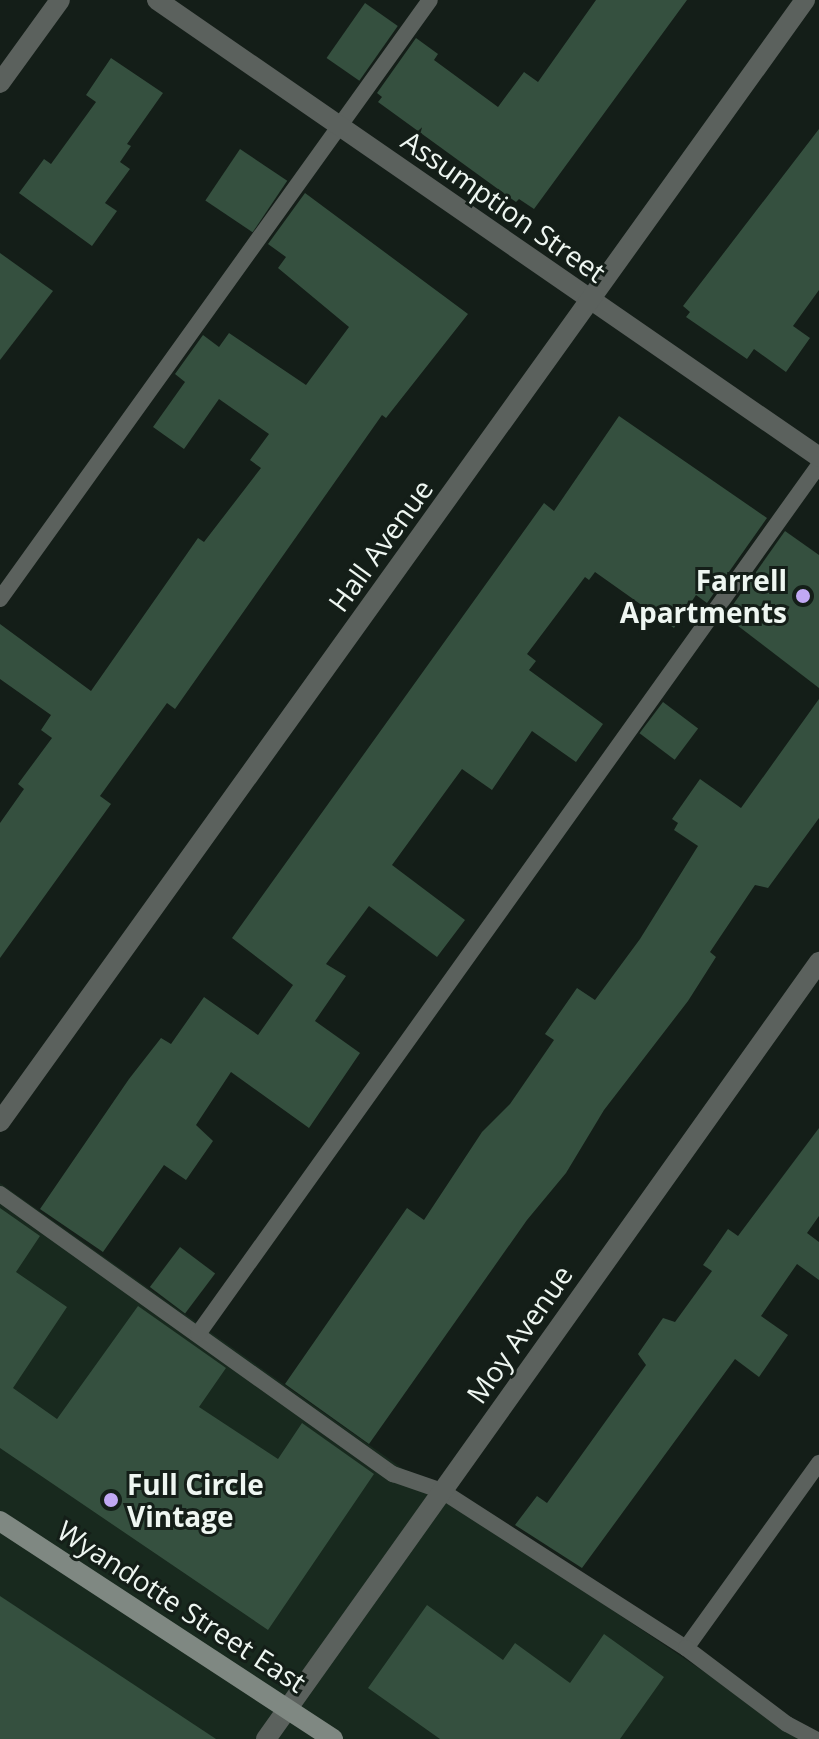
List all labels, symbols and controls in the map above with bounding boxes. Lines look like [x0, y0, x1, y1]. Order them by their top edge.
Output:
street label: Assumption Street [396, 123, 612, 289]
street label: Hall Avenue [321, 472, 439, 618]
place label: Farrell Apartments [620, 563, 787, 629]
marker: Farrell Apartments [794, 587, 812, 605]
street label: Moy Avenue [459, 1259, 579, 1409]
place label: Full Circle Vintage [127, 1467, 264, 1533]
marker: Full Circle Vintage [102, 1491, 120, 1509]
street label: Wyandotte Street East [51, 1513, 313, 1699]

